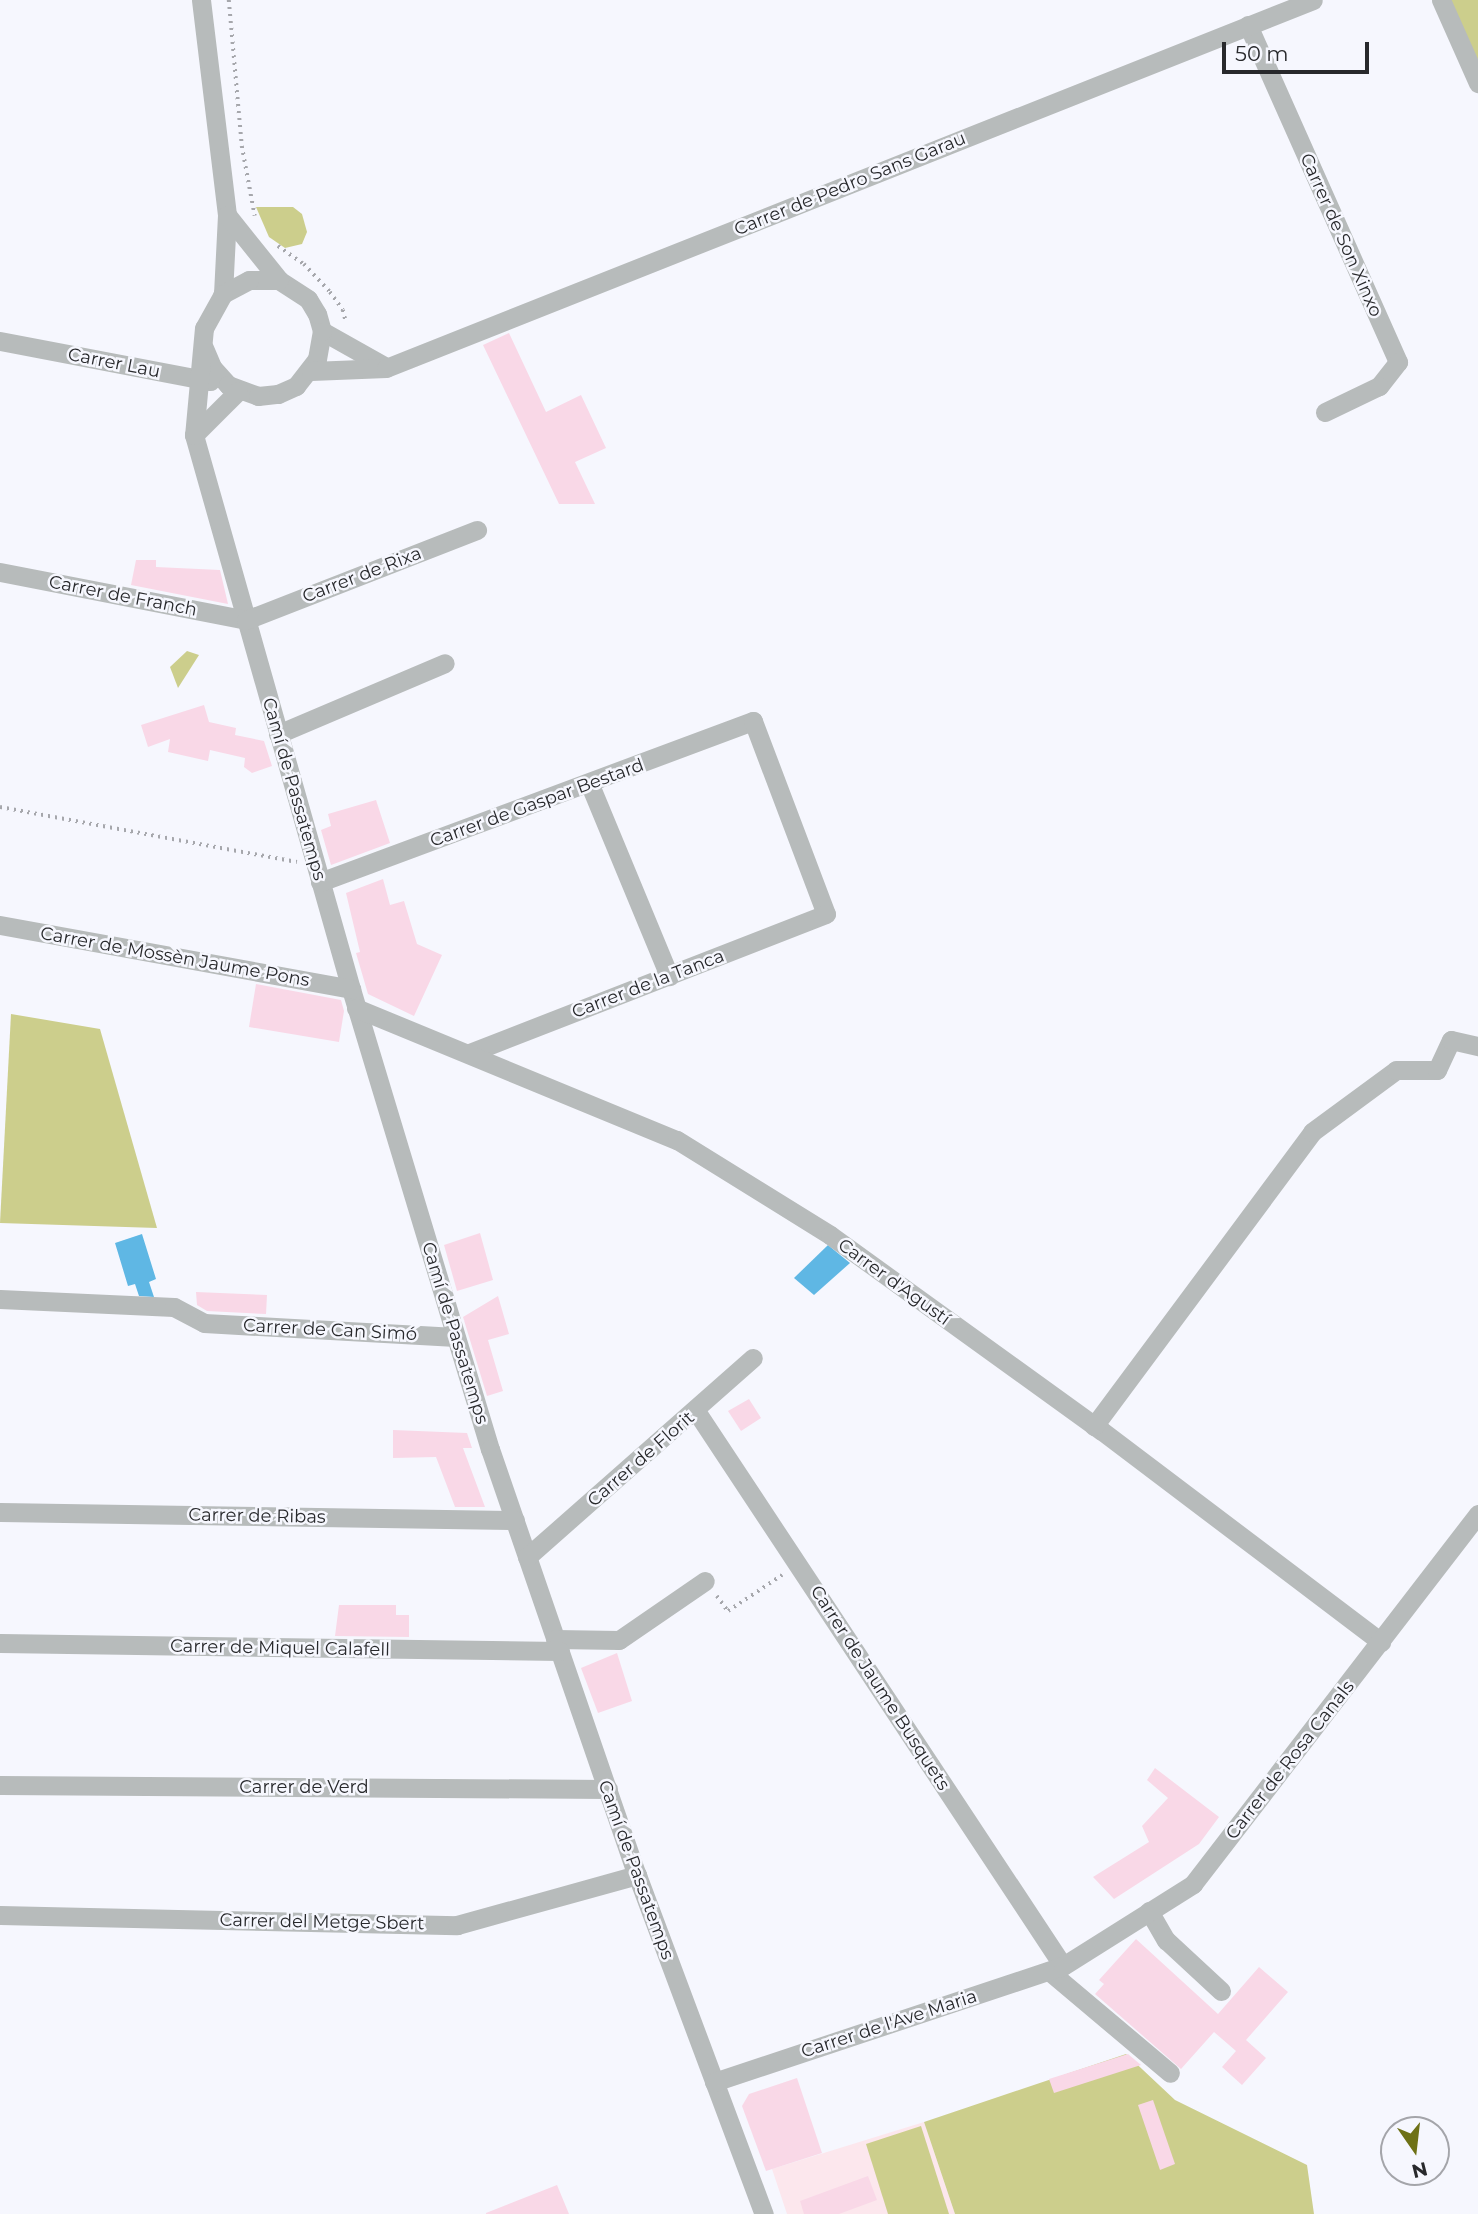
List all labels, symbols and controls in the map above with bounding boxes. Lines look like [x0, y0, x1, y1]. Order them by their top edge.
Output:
scale bar [1226, 28, 1373, 72]
text: 50 m [1235, 41, 1289, 66]
street label: Carrer de Pedro Sans Garau [731, 128, 969, 240]
street label: Carrer de Son Xinxo [1295, 150, 1387, 320]
street label: Carrer Lau [66, 343, 162, 383]
street label: Carrer de Rixa [299, 542, 425, 608]
street label: Carrer de Franch [47, 571, 199, 621]
street label: Camí de Passatemps [258, 695, 330, 883]
street label: Carrer de Gaspar Bestard [427, 754, 647, 852]
street label: Carrer de Mossèn Jaume Pons [39, 923, 311, 991]
street label: Carrer de la Tanca [569, 945, 727, 1023]
street label: Carrer d'Agustí [834, 1234, 954, 1330]
street label: Camí de Passatemps [417, 1239, 493, 1427]
street label: Carrer de Can Simó [242, 1315, 418, 1345]
street label: Carrer de Florit [583, 1407, 699, 1511]
street label: Carrer de Ribas [188, 1504, 326, 1528]
street label: Carrer de Jaume Busquets [806, 1581, 954, 1795]
street label: Carrer de Miquel Calafell [170, 1635, 390, 1661]
street label: Carrer de Rosa Canals [1221, 1676, 1359, 1844]
street label: Carrer de Verd [239, 1776, 369, 1798]
street label: Camí de Passatemps [594, 1777, 678, 1963]
street label: Carrer del Metge Sbert [220, 1909, 424, 1935]
street label: Carrer de l'Ave Maria [798, 1985, 980, 2063]
north arrow [1380, 2116, 1450, 2186]
text: N [1409, 2157, 1430, 2183]

